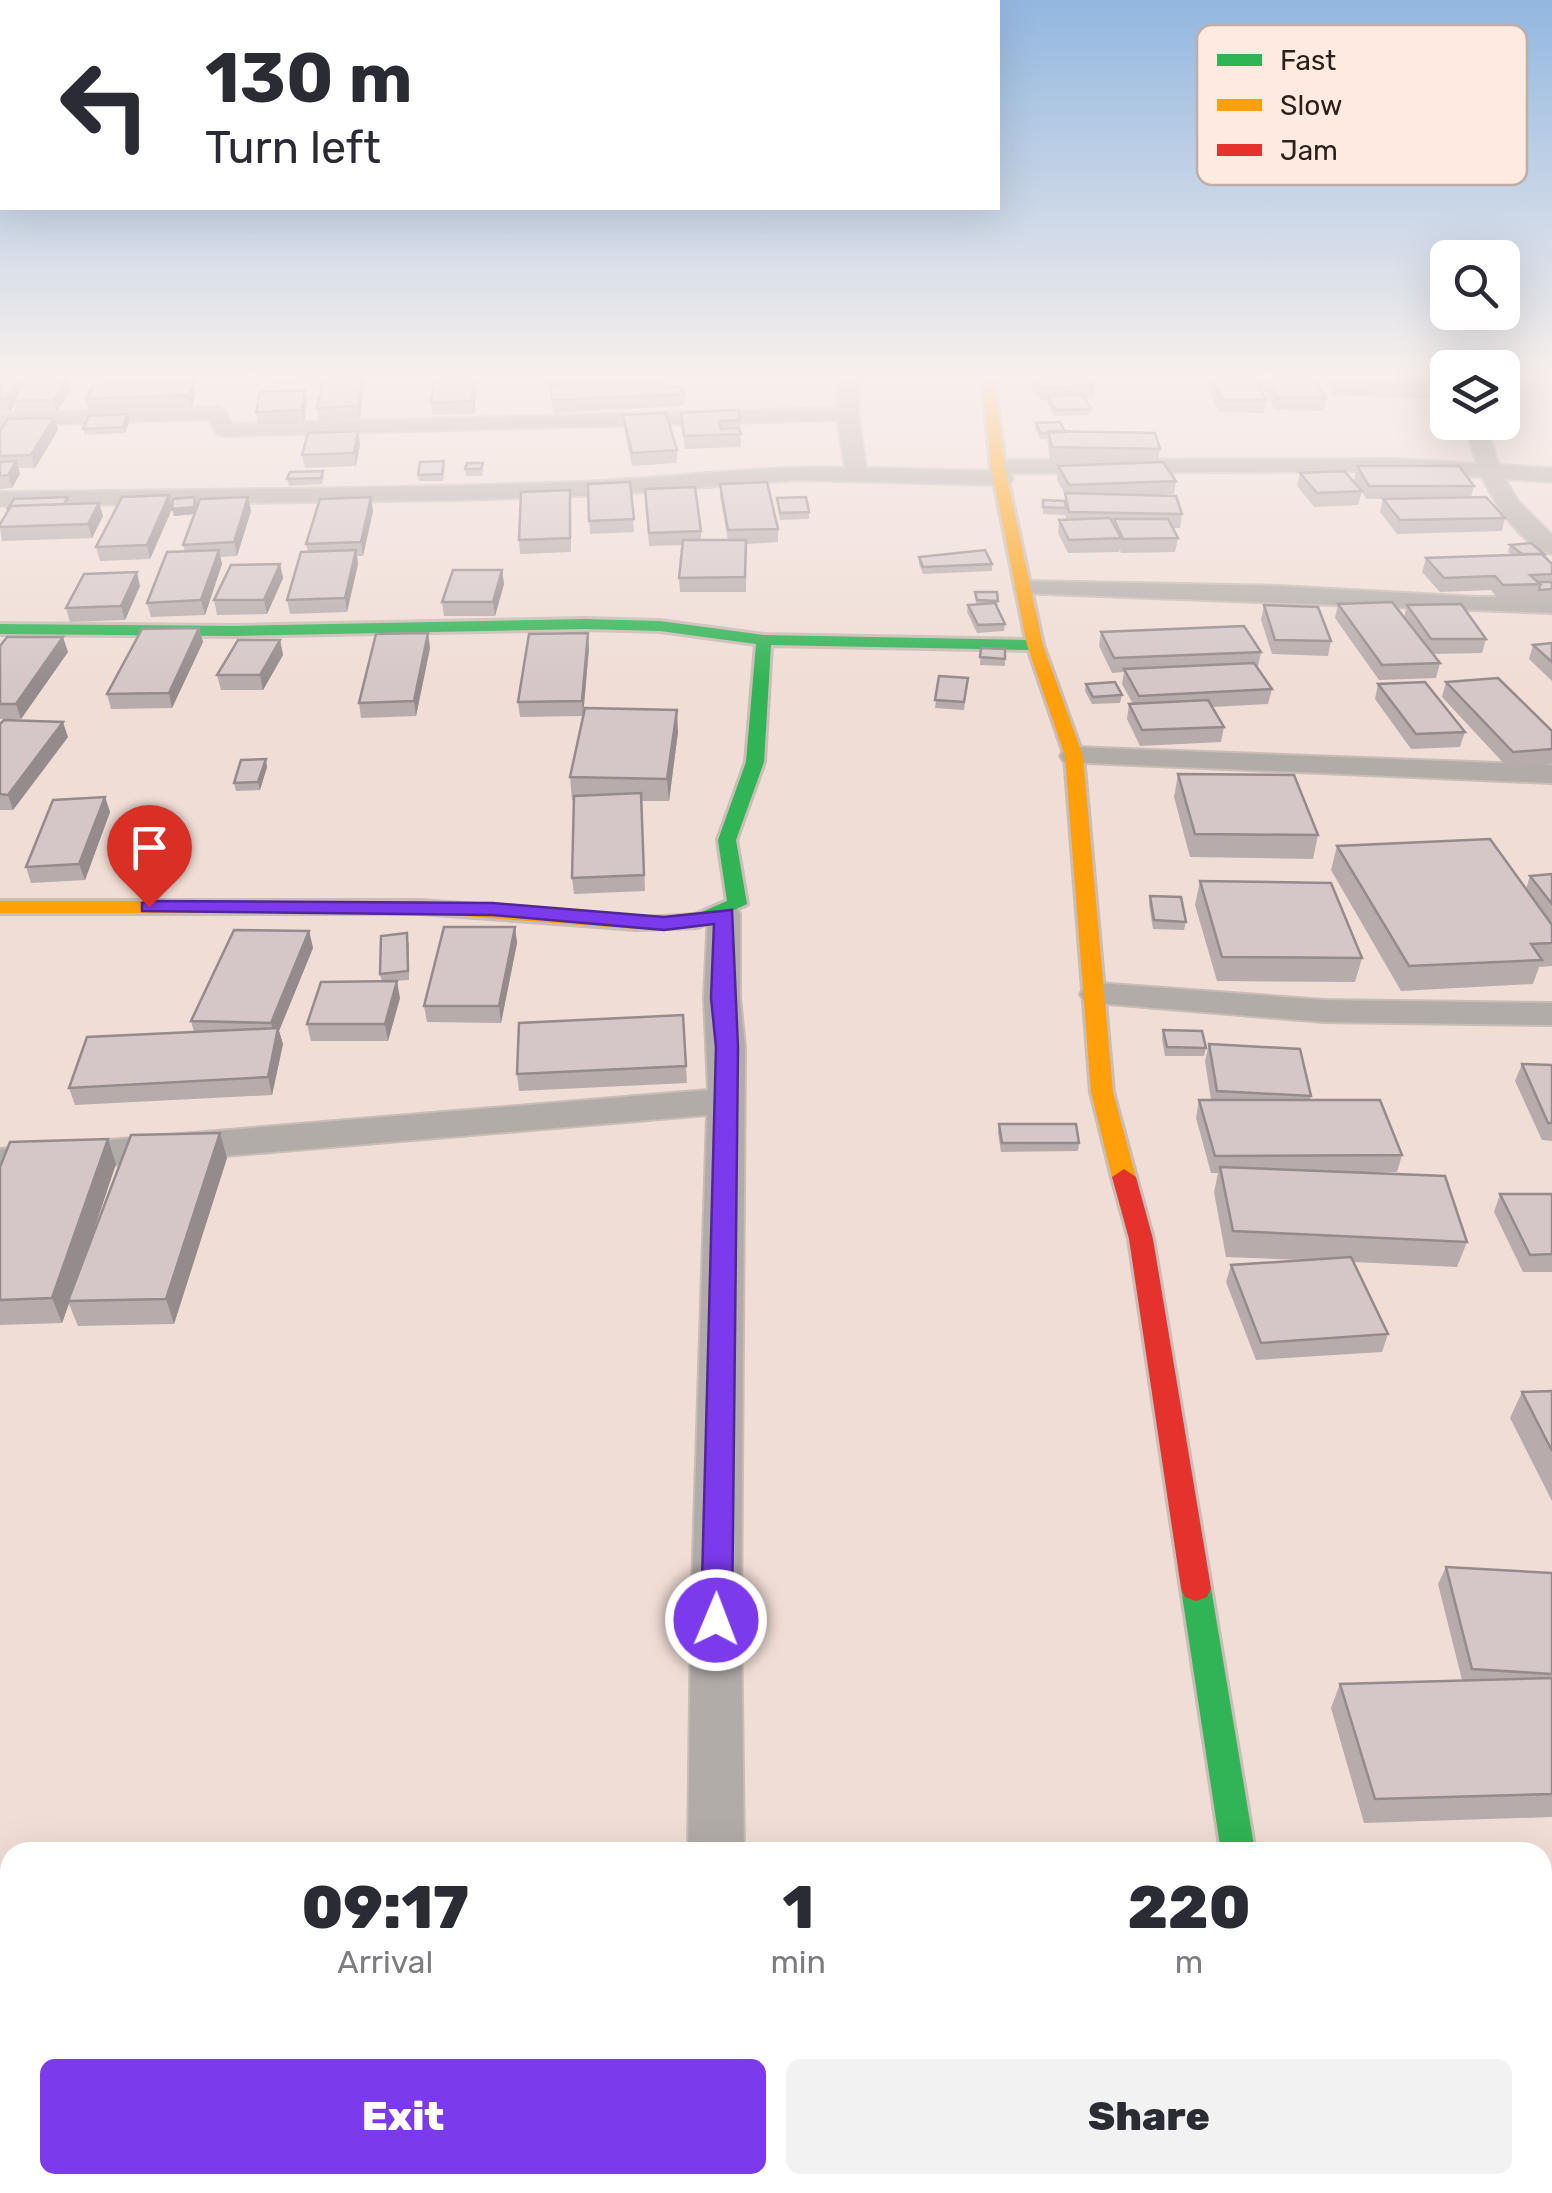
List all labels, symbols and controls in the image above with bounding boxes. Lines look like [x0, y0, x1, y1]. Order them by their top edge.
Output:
legend [1197, 25, 1527, 185]
text: 130 m [205, 37, 413, 120]
icon: left [40, 40, 170, 170]
text: Fast [1280, 44, 1336, 77]
text: Slow [1280, 89, 1342, 122]
text: Turn left [205, 121, 381, 174]
text: Jam [1280, 134, 1338, 167]
map controls [1430, 240, 1520, 440]
button: search [1430, 240, 1520, 330]
button: layers [1430, 350, 1520, 440]
pin [107, 805, 192, 908]
icon: arrive [122, 820, 177, 875]
position arrow [664, 1568, 768, 1672]
text: 09:17 [301, 1872, 469, 1943]
text: 1 [782, 1872, 814, 1943]
text: 220 [1127, 1872, 1251, 1943]
text: Arrival [337, 1943, 433, 1981]
text: min [770, 1943, 826, 1981]
text: m [1175, 1943, 1203, 1981]
button: Exit [40, 2059, 766, 2174]
button: Share [786, 2059, 1512, 2174]

